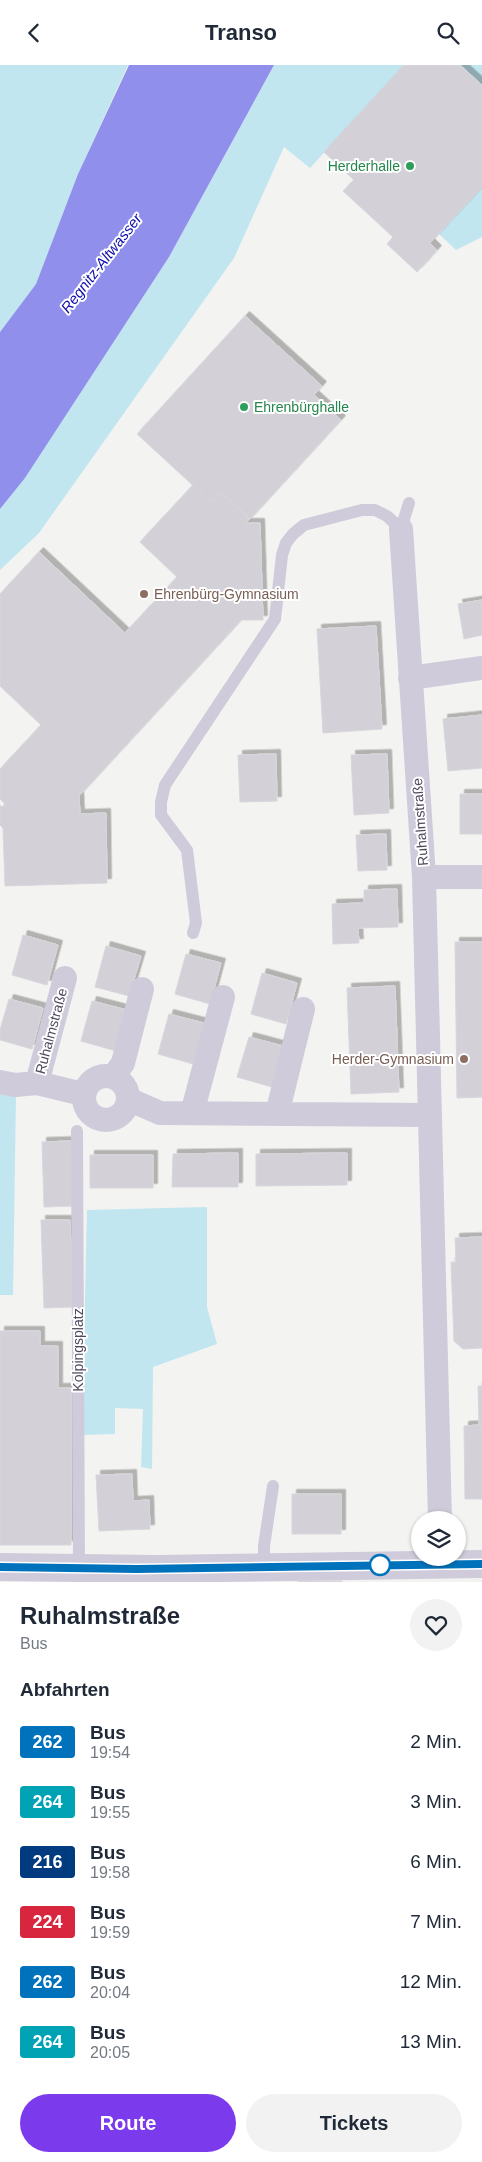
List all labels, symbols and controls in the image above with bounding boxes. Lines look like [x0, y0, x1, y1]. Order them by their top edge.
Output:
icon: back [20, 19, 48, 47]
icon: search [434, 19, 462, 47]
text: Transo [205, 20, 277, 45]
place label: Herderhalle [328, 158, 400, 174]
marker: Herderhalle [404, 160, 416, 172]
water label: Regnitz-Altwasser [57, 209, 146, 316]
place label: Ehrenbürghalle [254, 399, 349, 415]
marker: Ehrenbürghalle [238, 401, 250, 413]
place label: Ehrenbürg-Gymnasium [154, 586, 299, 602]
marker: Ehrenbürg-Gymnasium [138, 588, 150, 600]
street label: Ruhalmstraße [409, 777, 431, 866]
street label: Ruhalmstraße [32, 986, 70, 1076]
place label: Herder-Gymnasium [332, 1051, 454, 1067]
marker: Herder-Gymnasium [458, 1053, 470, 1065]
street label: Kolpingsplatz [70, 1308, 86, 1392]
map controls [411, 1511, 466, 1566]
button: layers [411, 1511, 466, 1566]
unlabelled marker [369, 1554, 391, 1576]
button: heart [410, 1599, 462, 1651]
text: Ruhalmstraße [20, 1602, 180, 1629]
text: Bus [20, 1635, 48, 1652]
text: Abfahrten [20, 1679, 110, 1700]
text: Bus [90, 1722, 126, 1743]
text: 2 Min. [410, 1731, 462, 1752]
text: 262 [32, 1732, 63, 1752]
text: 19:54 [90, 1744, 130, 1761]
text: Bus [90, 1782, 126, 1803]
text: 3 Min. [410, 1791, 462, 1812]
text: 264 [32, 1792, 63, 1812]
text: 19:55 [90, 1804, 130, 1821]
text: Bus [90, 1842, 126, 1863]
text: 6 Min. [410, 1851, 462, 1872]
text: 216 [32, 1852, 63, 1872]
text: 19:58 [90, 1864, 130, 1881]
text: Bus [90, 1902, 126, 1923]
text: 7 Min. [410, 1911, 462, 1932]
text: 224 [32, 1912, 63, 1932]
text: 19:59 [90, 1924, 130, 1941]
text: Bus [90, 1962, 126, 1983]
text: 12 Min. [400, 1971, 462, 1992]
text: 262 [32, 1972, 63, 1992]
text: 20:04 [90, 1984, 130, 2001]
text: Bus [90, 2022, 126, 2043]
text: 13 Min. [400, 2031, 462, 2052]
text: 264 [32, 2032, 63, 2052]
text: 20:05 [90, 2044, 130, 2061]
button: Route [20, 2094, 236, 2152]
button: Tickets [246, 2094, 462, 2152]

